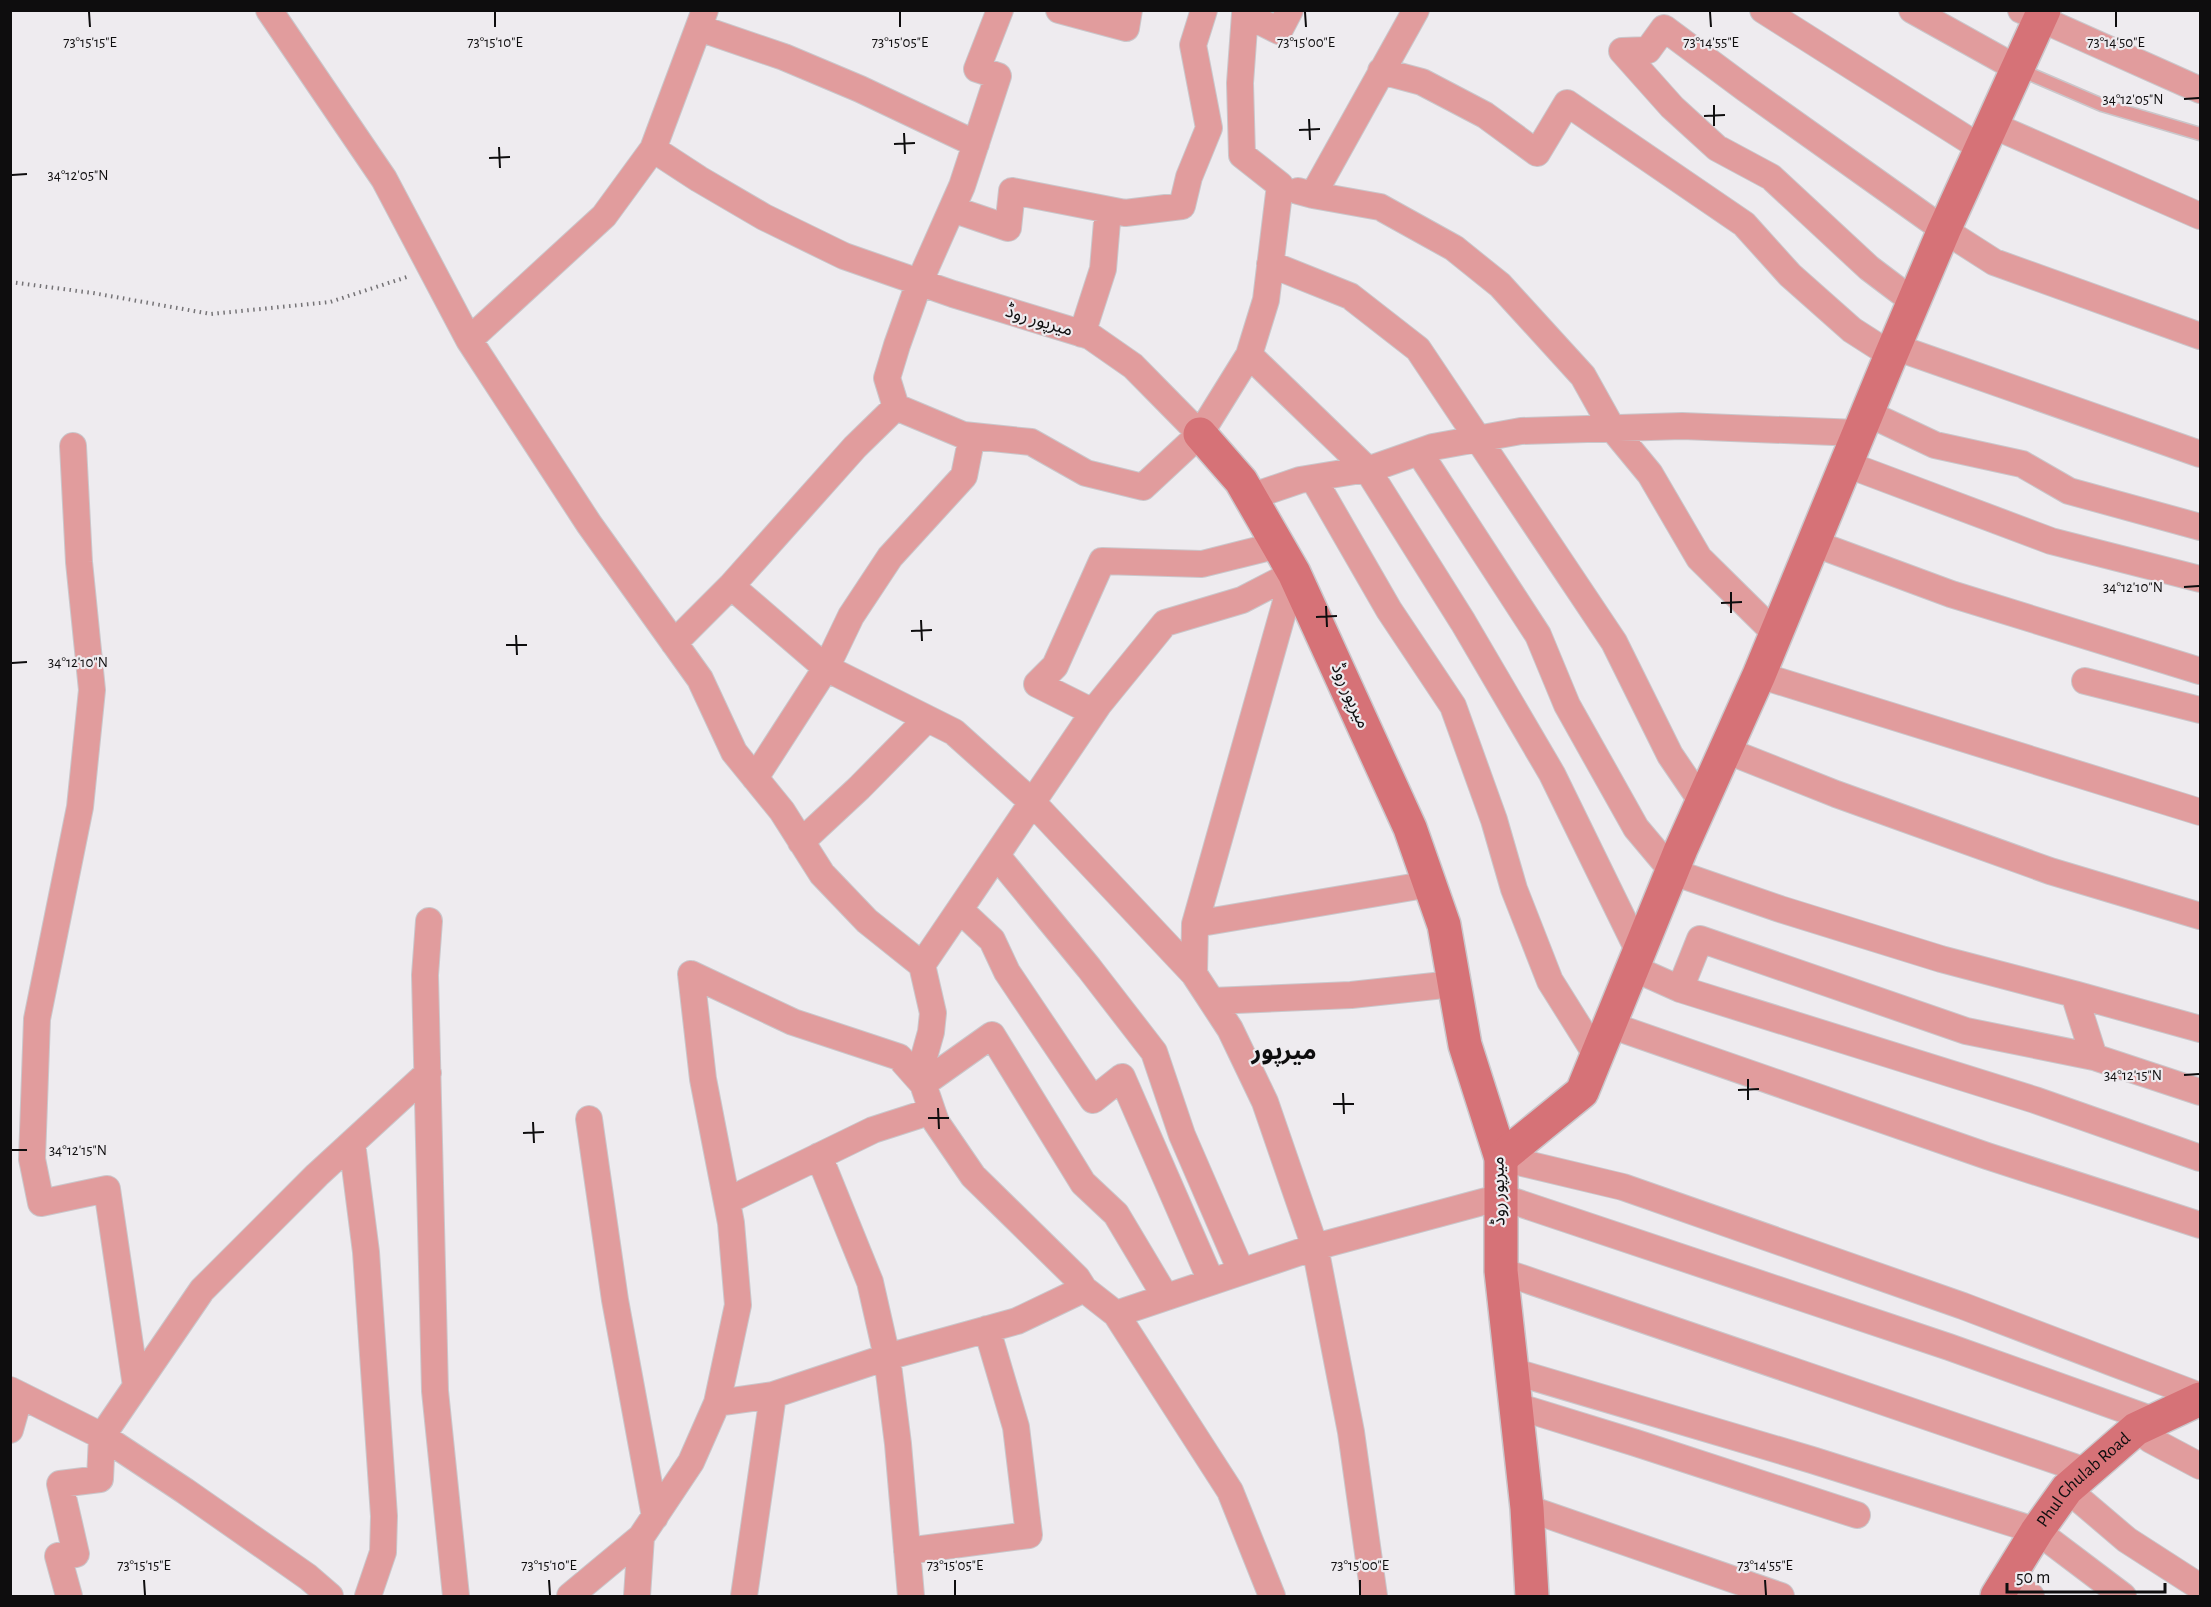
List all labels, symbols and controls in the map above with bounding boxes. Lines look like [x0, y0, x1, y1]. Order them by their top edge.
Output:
text: 73°15'15"E [63, 35, 117, 50]
text: 73°15'10"E [467, 35, 523, 50]
text: 73°15'05"E [872, 35, 928, 50]
text: 73°15'00"E [1277, 35, 1335, 50]
text: 73°14'55"E [1683, 35, 1739, 50]
text: 73°14'50"E [2087, 35, 2145, 50]
text: 34°12'05"N [2103, 92, 2163, 107]
text: 34°12'05"N [48, 168, 108, 183]
street label: میرپور روڈ [1003, 301, 1075, 341]
text: 34°12'10"N [2103, 580, 2163, 595]
text: 34°12'10"N [48, 655, 108, 670]
street label: میرپور روڈ [1327, 660, 1374, 732]
district label: میرپور [1251, 1040, 1316, 1067]
text: 34°12'15"N [2104, 1068, 2162, 1083]
text: 34°12'15"N [49, 1143, 107, 1158]
street label: میرپور روڈ [1488, 1156, 1510, 1226]
street label: Phul Ghulab Road [2034, 1429, 2134, 1531]
scale bar [2007, 1556, 2164, 1594]
text: 73°15'15"E [117, 1558, 171, 1573]
text: 73°15'10"E [521, 1558, 577, 1573]
text: 73°15'05"E [927, 1558, 983, 1573]
text: 73°15'00"E [1331, 1558, 1389, 1573]
text: 73°14'55"E [1737, 1558, 1793, 1573]
text: 50 m [2016, 1569, 2050, 1587]

